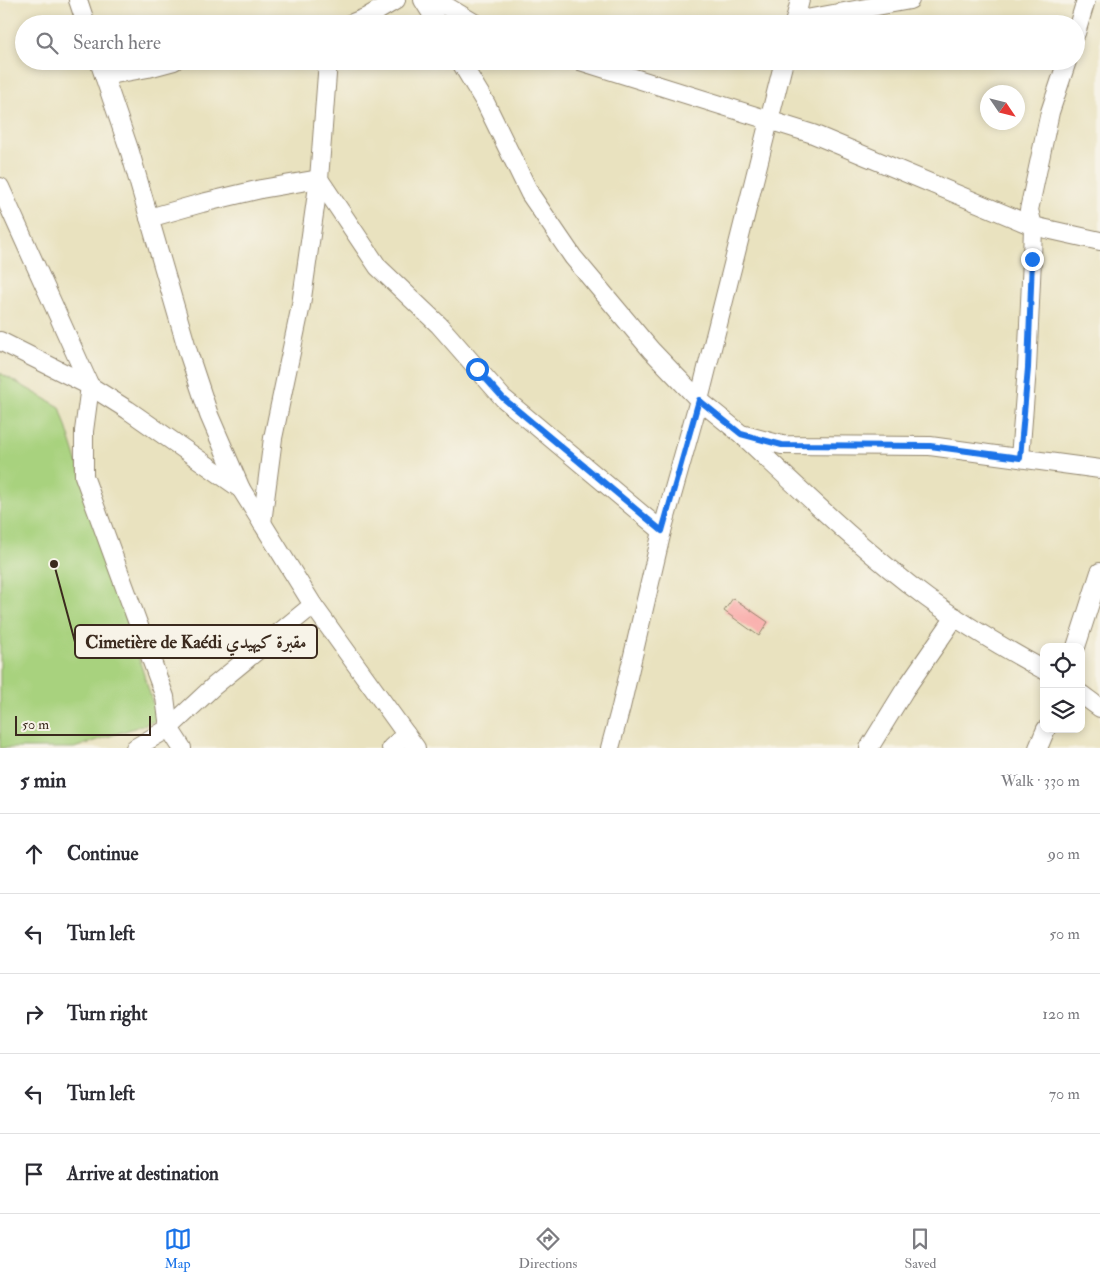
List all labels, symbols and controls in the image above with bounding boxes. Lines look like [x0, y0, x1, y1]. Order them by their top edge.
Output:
search box [15, 15, 1085, 70]
icon: search [33, 29, 61, 57]
text: Search here [73, 31, 161, 55]
north arrow [980, 85, 1025, 130]
route end [1021, 248, 1044, 271]
route start [466, 358, 489, 381]
callout: Cimetière de Kaédi مقبرة كيهيدي [75, 625, 317, 658]
text: Cimetière de Kaédi مقبرة كيهيدي [85, 631, 307, 657]
map controls [1040, 643, 1085, 733]
button: locate [1040, 643, 1085, 688]
button: layers [1040, 688, 1085, 733]
scale bar [15, 713, 151, 736]
text: 50 m [22, 716, 49, 733]
text: 5 min [20, 767, 66, 794]
text: Walk · 330 m [1001, 771, 1080, 791]
icon: ahead [20, 840, 48, 868]
text: Continue [67, 842, 138, 866]
text: 90 m [1048, 844, 1080, 864]
icon: left [20, 920, 48, 948]
text: Turn left [67, 922, 135, 946]
text: 50 m [1049, 924, 1080, 944]
icon: right [20, 1000, 48, 1028]
text: Turn right [67, 1002, 147, 1026]
text: 120 m [1042, 1004, 1080, 1024]
icon: left [20, 1080, 48, 1108]
text: Turn left [67, 1082, 135, 1106]
text: 70 m [1049, 1084, 1080, 1104]
icon: arrive [20, 1160, 48, 1188]
text: Arrive at destination [67, 1162, 219, 1186]
tab: Map [164, 1225, 192, 1272]
tab: Directions [519, 1225, 577, 1272]
tab: Saved [904, 1225, 936, 1272]

